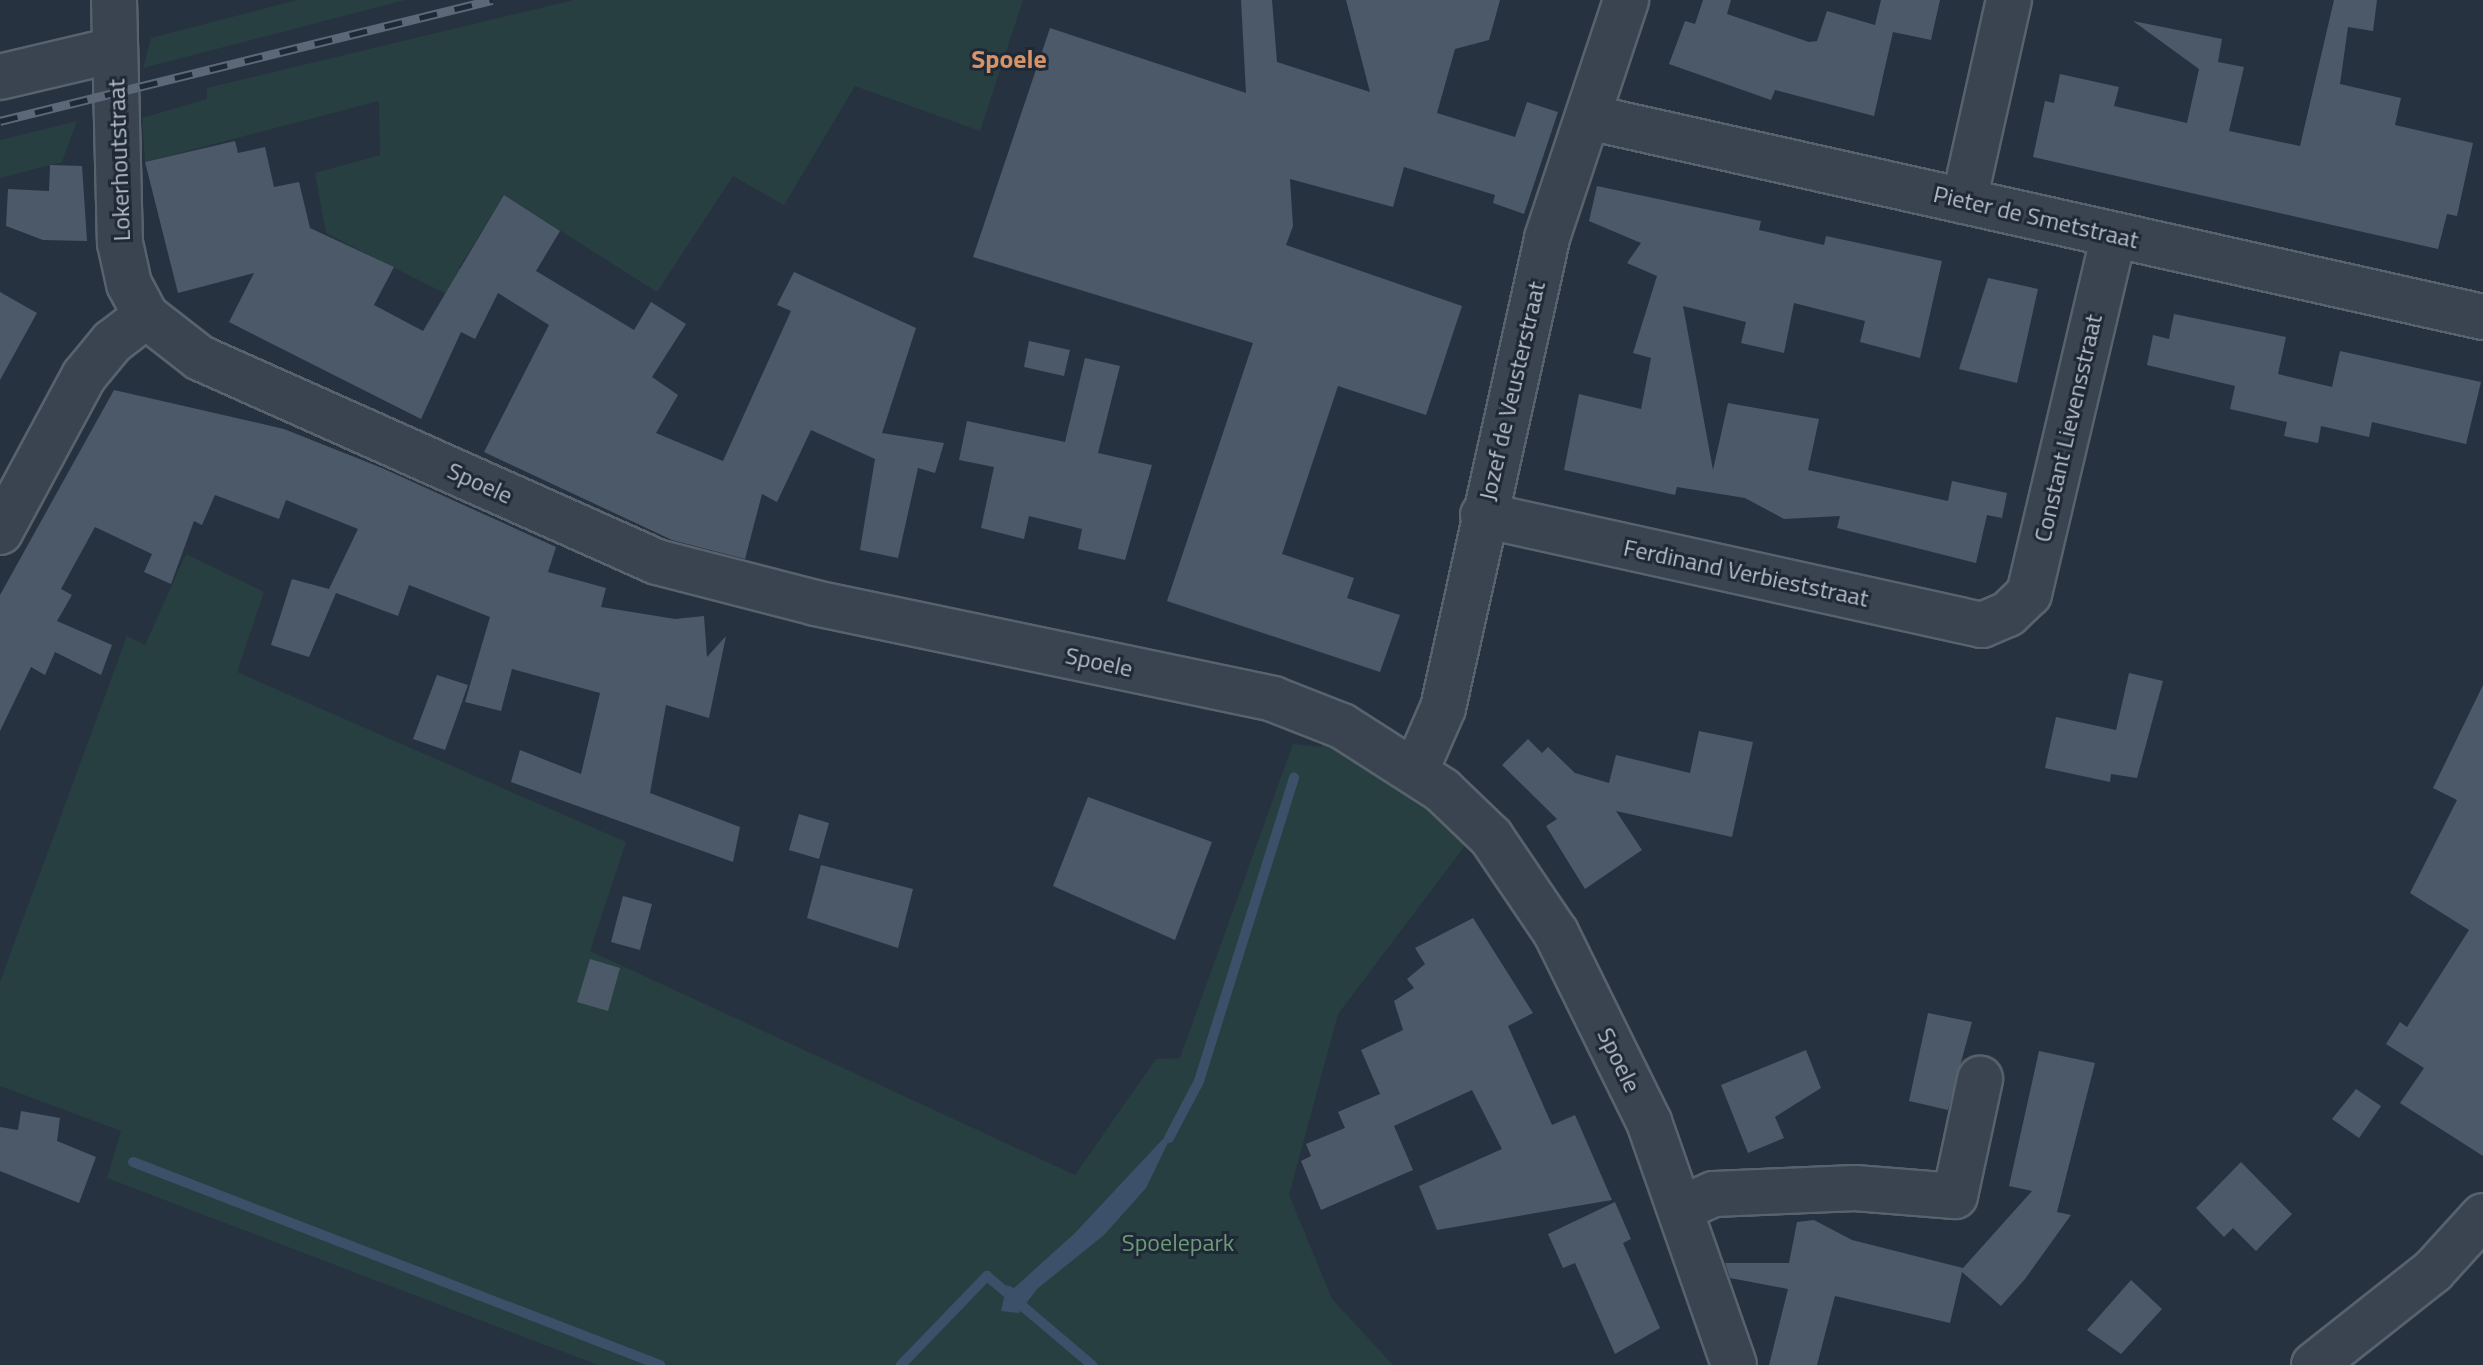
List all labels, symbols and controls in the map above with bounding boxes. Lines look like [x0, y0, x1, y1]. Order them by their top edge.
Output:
district label: Spoele [971, 43, 1047, 75]
street label: Lokerhoutstraat [102, 78, 136, 242]
street label: Pieter de Smetstraat [1931, 179, 2141, 255]
street label: Jozef de Veusterstraat [1473, 279, 1551, 503]
street label: Constant Lievensstraat [2028, 311, 2108, 545]
street label: Spoele [443, 456, 517, 510]
street label: Ferdinand Verbieststraat [1621, 533, 1871, 613]
street label: Spoele [1063, 641, 1135, 683]
street label: Spoele [1591, 1023, 1647, 1097]
park label: Spoelepark [1122, 1229, 1234, 1257]

